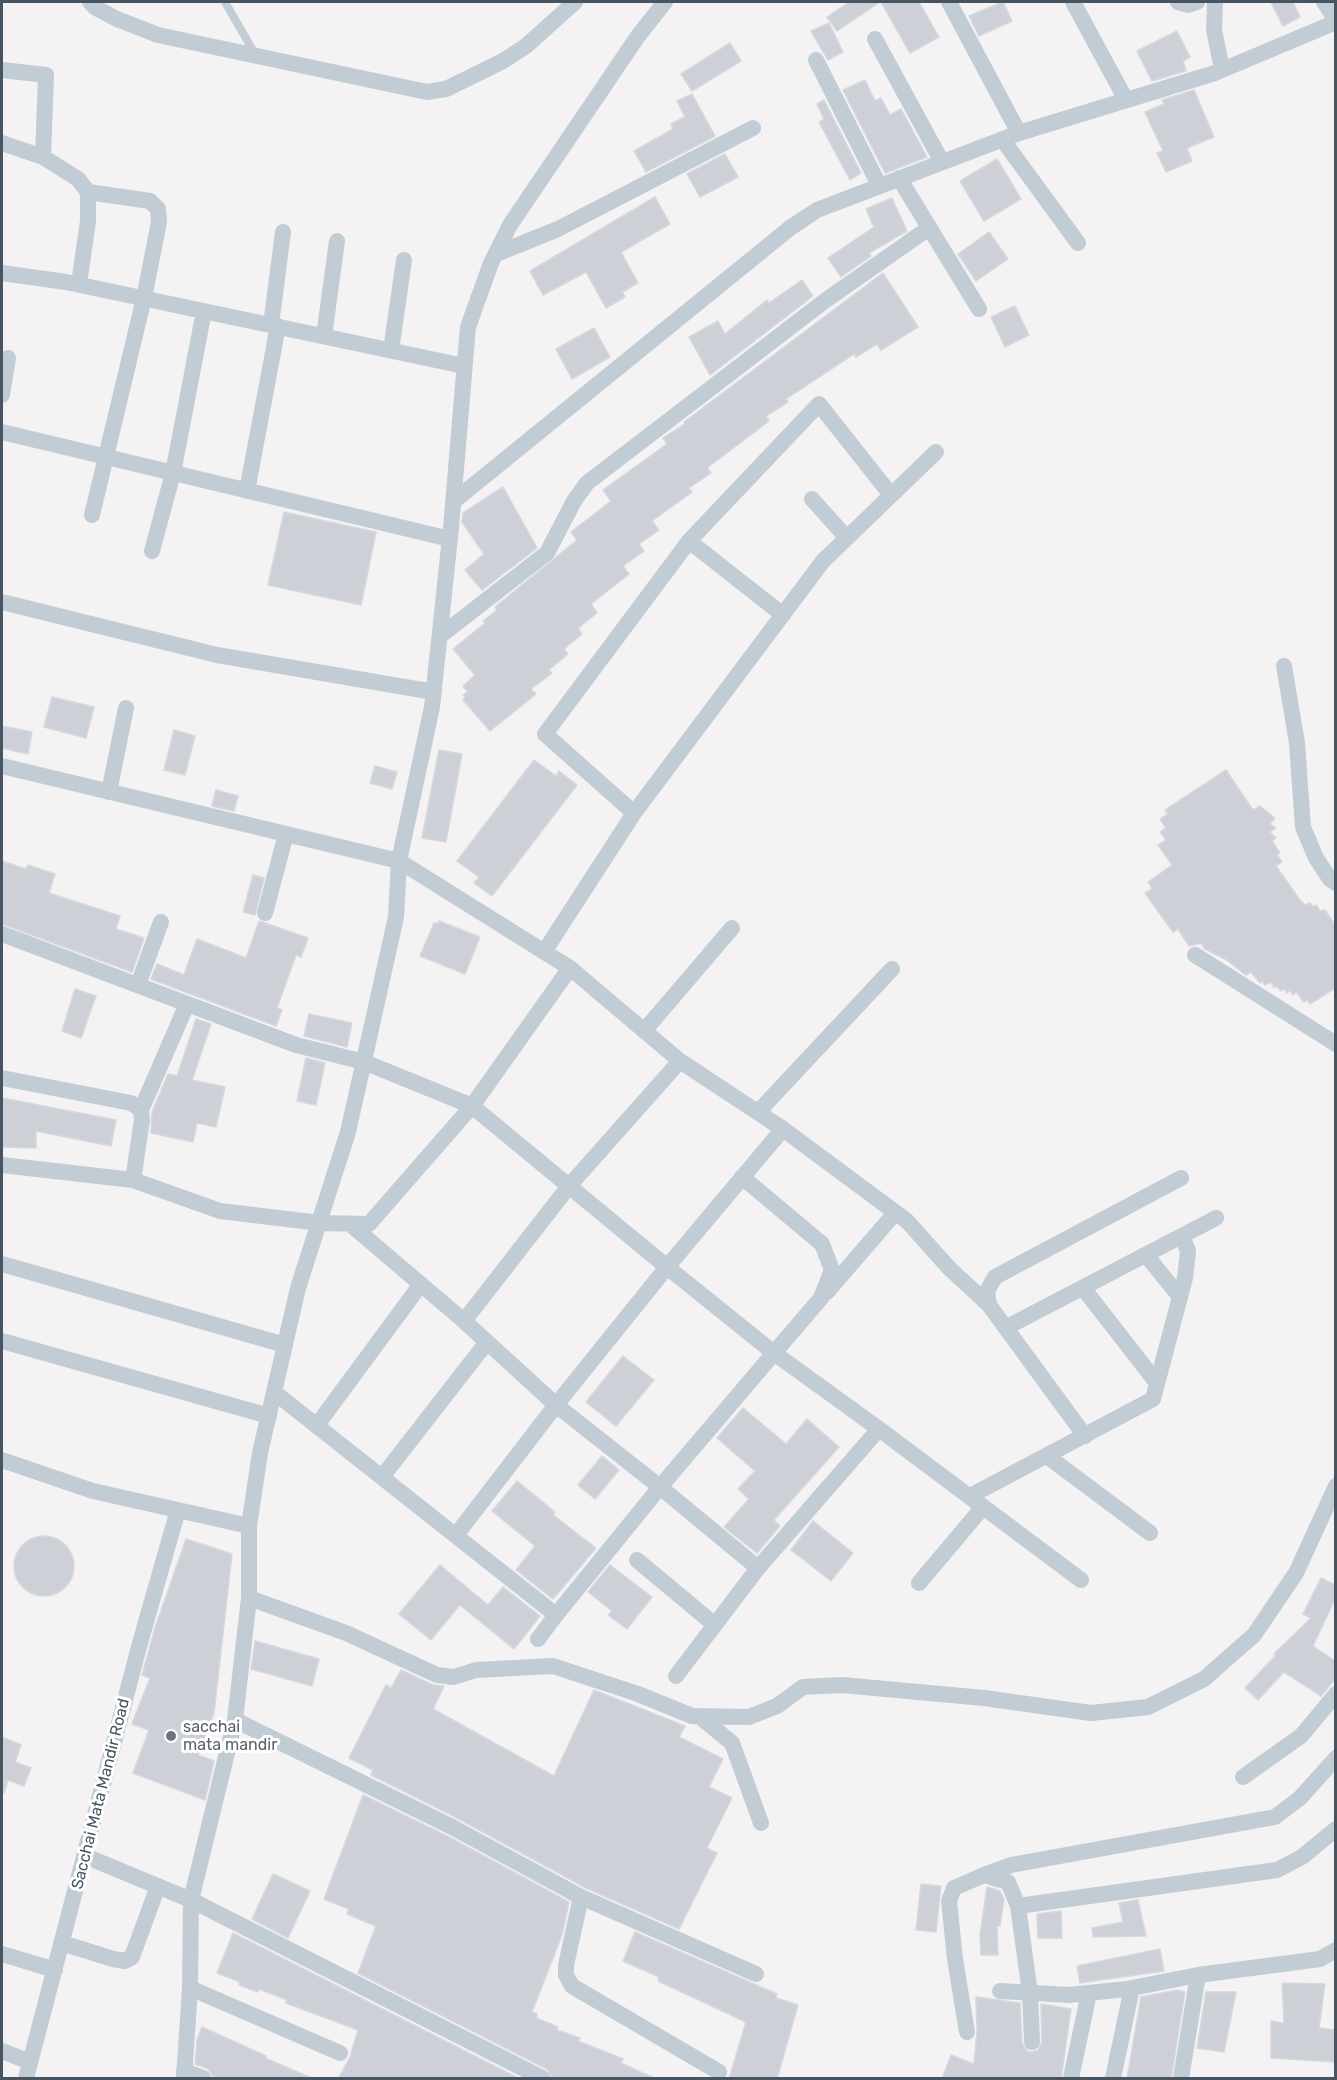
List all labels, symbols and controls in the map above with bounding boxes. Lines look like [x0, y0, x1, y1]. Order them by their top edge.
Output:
street label: Sacchai Mata Mandir Road [68, 1697, 134, 1891]
place label: sacchai mata mandir [183, 1717, 277, 1755]
marker: sacchai mata mandir [164, 1729, 178, 1743]

